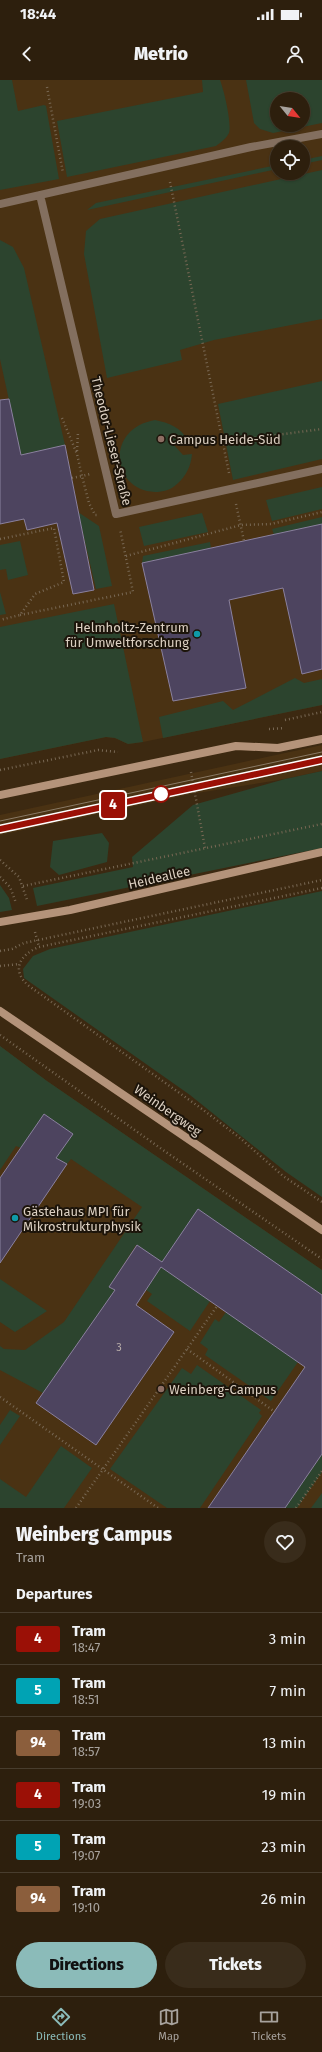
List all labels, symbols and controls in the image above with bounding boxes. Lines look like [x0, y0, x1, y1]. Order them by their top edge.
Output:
text: 18:44 [20, 5, 56, 23]
icon: back [16, 43, 38, 65]
text: Metrio [134, 43, 188, 65]
icon: person [284, 43, 306, 65]
north arrow [270, 92, 310, 132]
map controls [270, 92, 310, 180]
button: locate [270, 140, 310, 180]
street label: Theodor-Lieser-Straße [88, 375, 135, 507]
place label: Campus Heide-Süd [169, 432, 281, 447]
marker: Campus Heide-Süd [156, 434, 166, 444]
place label: Helmholtz-Zentrum für Umweltforschung [65, 620, 189, 650]
marker: Helmholtz-Zentrum für Umweltforschung [192, 629, 202, 639]
unlabelled marker [152, 785, 170, 803]
line badge: 4 [100, 792, 126, 818]
text: 4 [109, 796, 117, 813]
street label: Heideallee [127, 863, 191, 892]
street label: Weinbergweg [131, 1082, 204, 1139]
place label: Gästehaus MPI für Mikrostrukturphysik [23, 1204, 141, 1234]
marker: Gästehaus MPI für Mikrostrukturphysik [10, 1213, 20, 1223]
house number: 3 [116, 1341, 122, 1354]
place label: Weinberg-Campus [169, 1382, 276, 1397]
marker: Weinberg-Campus [156, 1384, 166, 1394]
button: heart [264, 1521, 306, 1563]
text: Weinberg Campus [16, 1523, 172, 1546]
text: Tram [16, 1550, 45, 1565]
text: Departures [16, 1585, 93, 1603]
text: Tram [72, 1622, 106, 1640]
text: 4 [34, 1630, 42, 1647]
text: 3 min [269, 1630, 306, 1648]
text: 18:47 [72, 1640, 100, 1655]
text: Tram [72, 1674, 106, 1692]
text: 5 [34, 1682, 42, 1699]
text: 7 min [269, 1682, 306, 1700]
text: 18:51 [72, 1692, 99, 1707]
text: Tram [72, 1726, 106, 1744]
text: 94 [30, 1734, 46, 1751]
text: 13 min [262, 1734, 306, 1752]
text: 18:57 [72, 1744, 100, 1759]
text: Tram [72, 1778, 106, 1796]
text: 4 [34, 1786, 42, 1803]
text: 19 min [262, 1786, 306, 1804]
text: 19:03 [72, 1796, 101, 1811]
text: Tram [72, 1830, 106, 1848]
text: 5 [34, 1838, 42, 1855]
text: 23 min [261, 1838, 306, 1856]
text: 19:07 [72, 1848, 100, 1863]
text: Tram [72, 1882, 106, 1900]
text: 94 [30, 1890, 46, 1907]
text: 26 min [261, 1890, 306, 1908]
text: 19:10 [72, 1900, 100, 1915]
button: Directions [16, 1942, 157, 1988]
button: Tickets [165, 1942, 306, 1988]
tab: Directions [36, 2006, 86, 2043]
tab: Map [158, 2006, 180, 2043]
tab: Tickets [252, 2006, 286, 2043]

